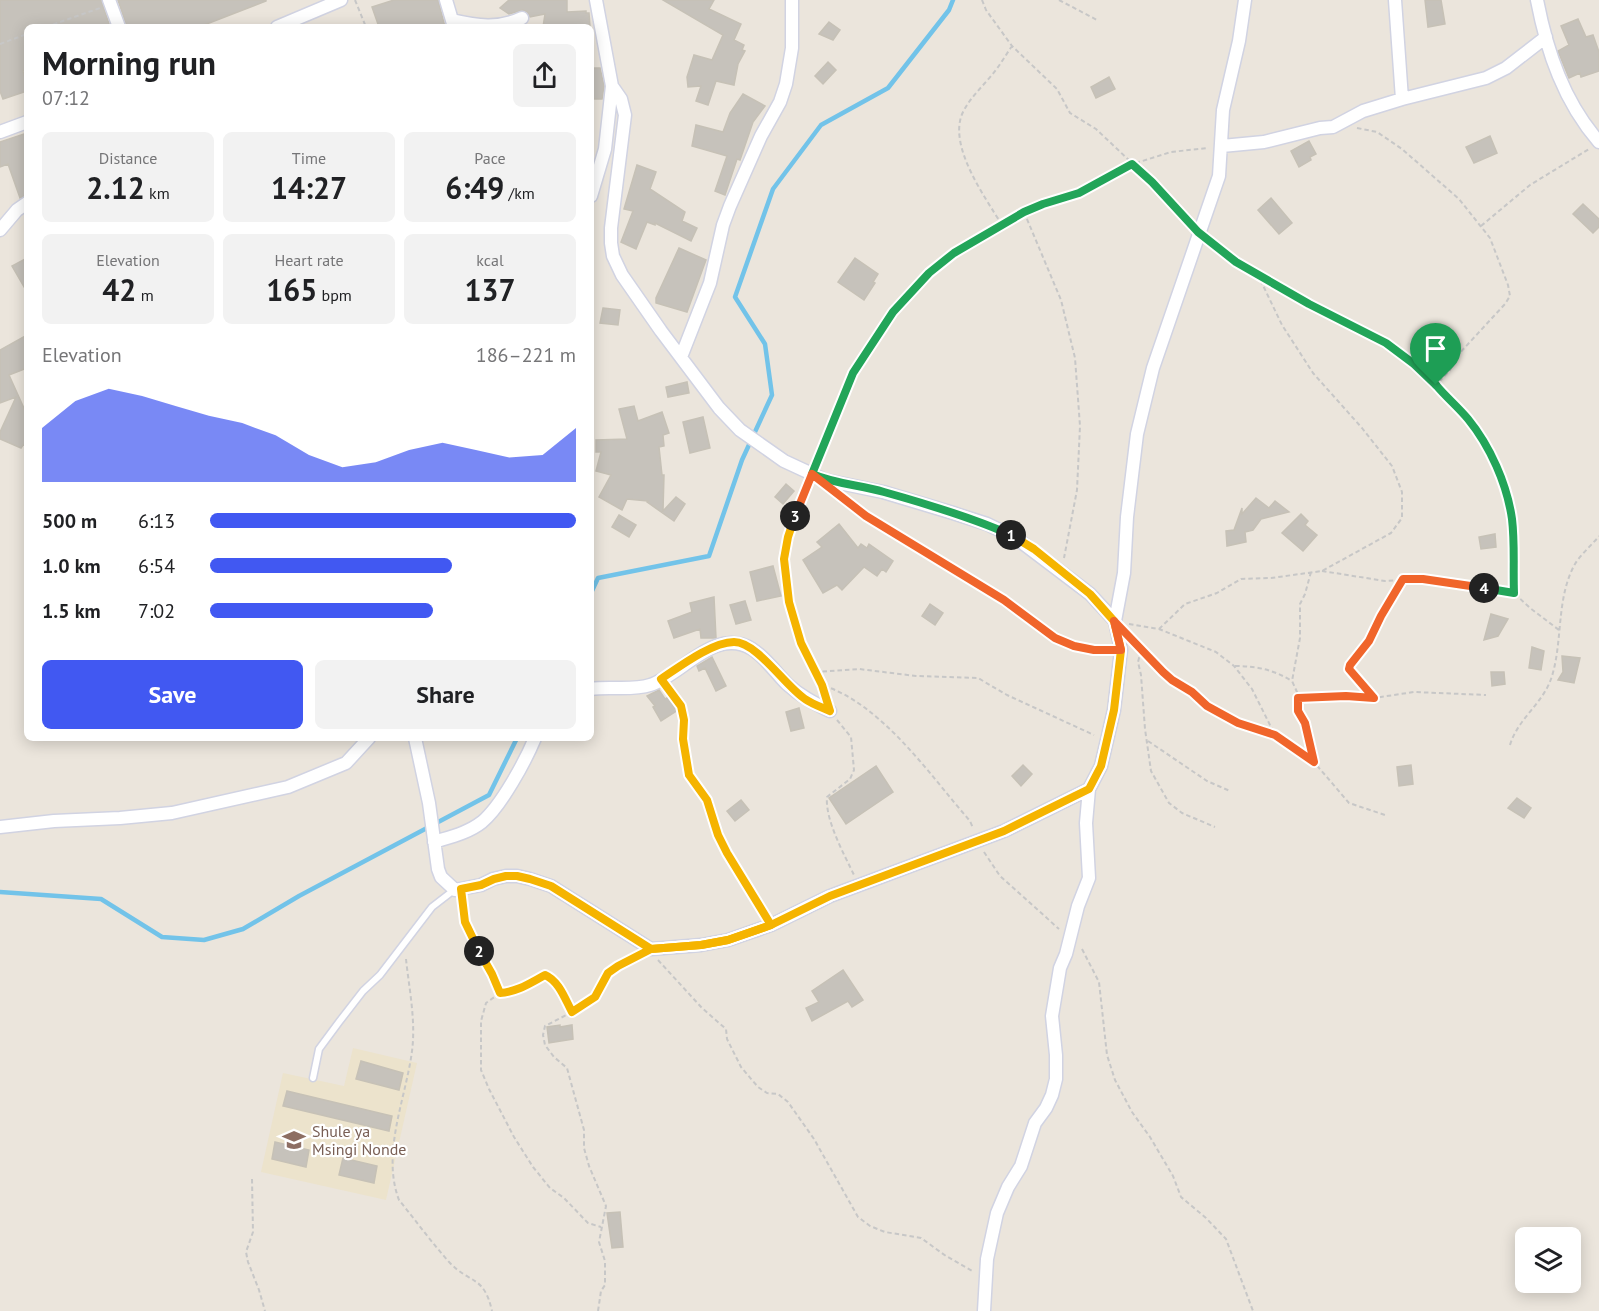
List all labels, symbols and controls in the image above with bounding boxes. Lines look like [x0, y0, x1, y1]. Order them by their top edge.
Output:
text: Morning run [42, 41, 216, 84]
button: share [513, 44, 576, 107]
text: 07:12 [42, 85, 90, 111]
text: Distance [99, 148, 157, 168]
text: Time [292, 148, 326, 168]
text: Pace [474, 148, 506, 168]
text: 2.12 [86, 168, 145, 207]
text: 14:27 [271, 168, 347, 207]
text: 6:49 [445, 168, 504, 207]
text: km [145, 183, 170, 203]
text: /km [504, 183, 535, 203]
text: Elevation [96, 250, 160, 270]
text: Heart rate [274, 250, 344, 270]
text: kcal [476, 250, 504, 270]
text: 42 [102, 270, 136, 309]
text: 165 [266, 270, 317, 309]
text: 137 [464, 270, 516, 309]
text: m [136, 285, 154, 305]
text: bpm [317, 285, 352, 305]
pin [1410, 323, 1461, 385]
icon: arrive [1419, 332, 1452, 365]
text: Elevation [42, 342, 122, 368]
text: 186–221 m [476, 342, 576, 368]
pin: 3 [780, 501, 810, 531]
text: 3 [790, 506, 800, 526]
text: 500 m [42, 508, 97, 534]
text: 6:13 [138, 508, 175, 534]
pin: 1 [996, 520, 1026, 550]
text: 1 [1006, 525, 1016, 545]
text: 1.0 km [42, 553, 101, 579]
text: 6:54 [138, 553, 175, 579]
pin: 4 [1469, 573, 1499, 603]
text: 4 [1479, 578, 1489, 598]
text: 1.5 km [42, 598, 101, 624]
text: 7:02 [138, 598, 175, 624]
button: Save [42, 660, 303, 729]
button: Share [315, 660, 576, 729]
pin: 2 [464, 936, 494, 966]
text: 2 [474, 941, 484, 961]
place label: Shule ya Msingi Nonde [312, 1121, 406, 1159]
school or university icon: Shule ya Msingi Nonde [281, 1127, 307, 1153]
map controls [1515, 1227, 1581, 1293]
button: layers [1515, 1227, 1581, 1293]

